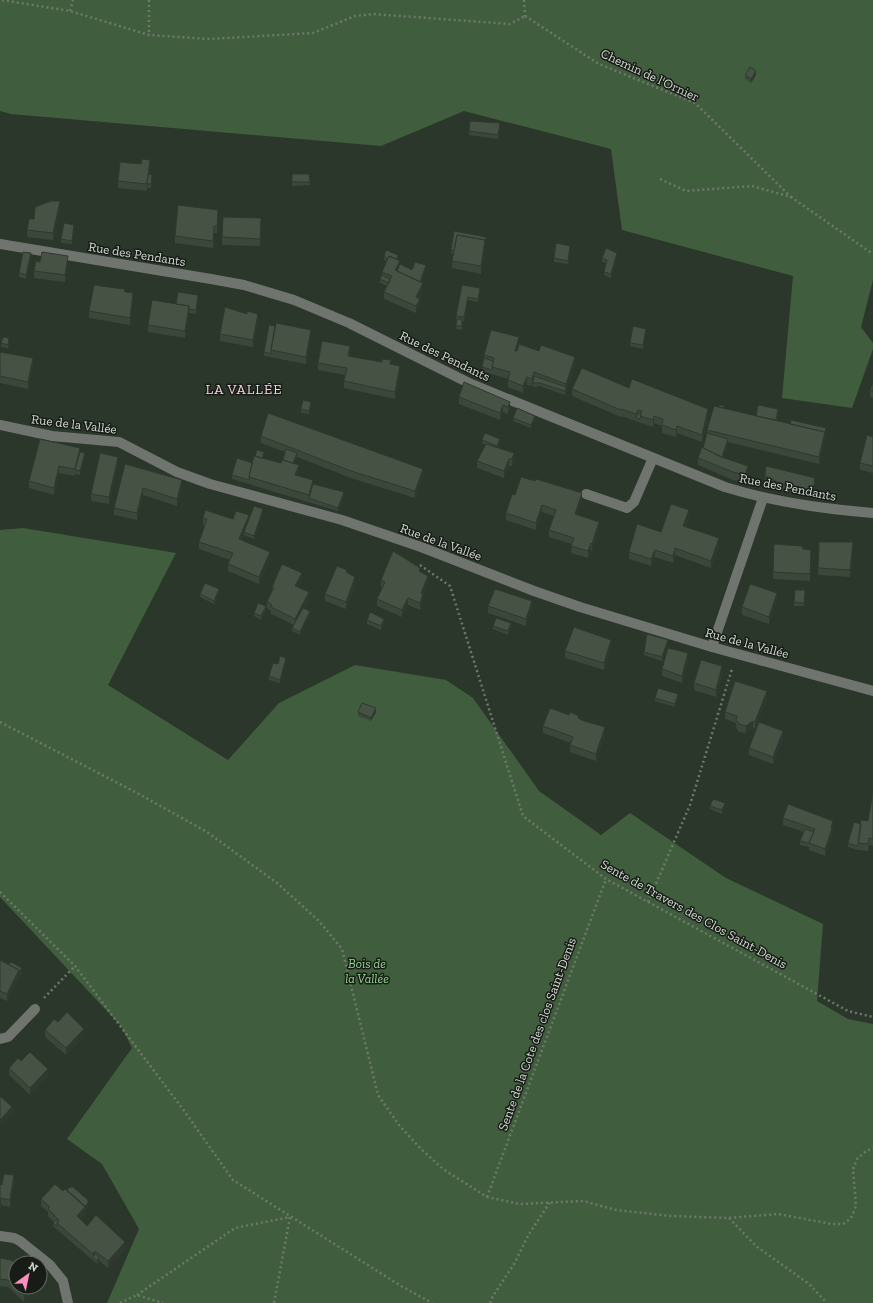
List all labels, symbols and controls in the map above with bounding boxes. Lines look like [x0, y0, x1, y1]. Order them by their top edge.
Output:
street label: Chemin de l'Ornier [598, 46, 702, 104]
street label: Rue des Pendants [87, 239, 187, 269]
street label: Rue des Pendants [397, 328, 493, 384]
district label: LA VALLÉE [206, 381, 282, 398]
street label: Rue de la Vallée [30, 411, 118, 437]
street label: Rue des Pendants [738, 470, 838, 504]
street label: Rue de la Vallée [398, 520, 484, 564]
street label: Rue de la Vallée [704, 625, 790, 661]
street label: Sente de Travers des Clos Saint-Denis [598, 856, 790, 972]
street label: Sente de la Cote des clos Saint-Denis [495, 935, 579, 1133]
park label: Bois de la Vallée [345, 956, 389, 986]
north arrow [8, 1255, 48, 1295]
text: N [26, 1259, 41, 1275]

